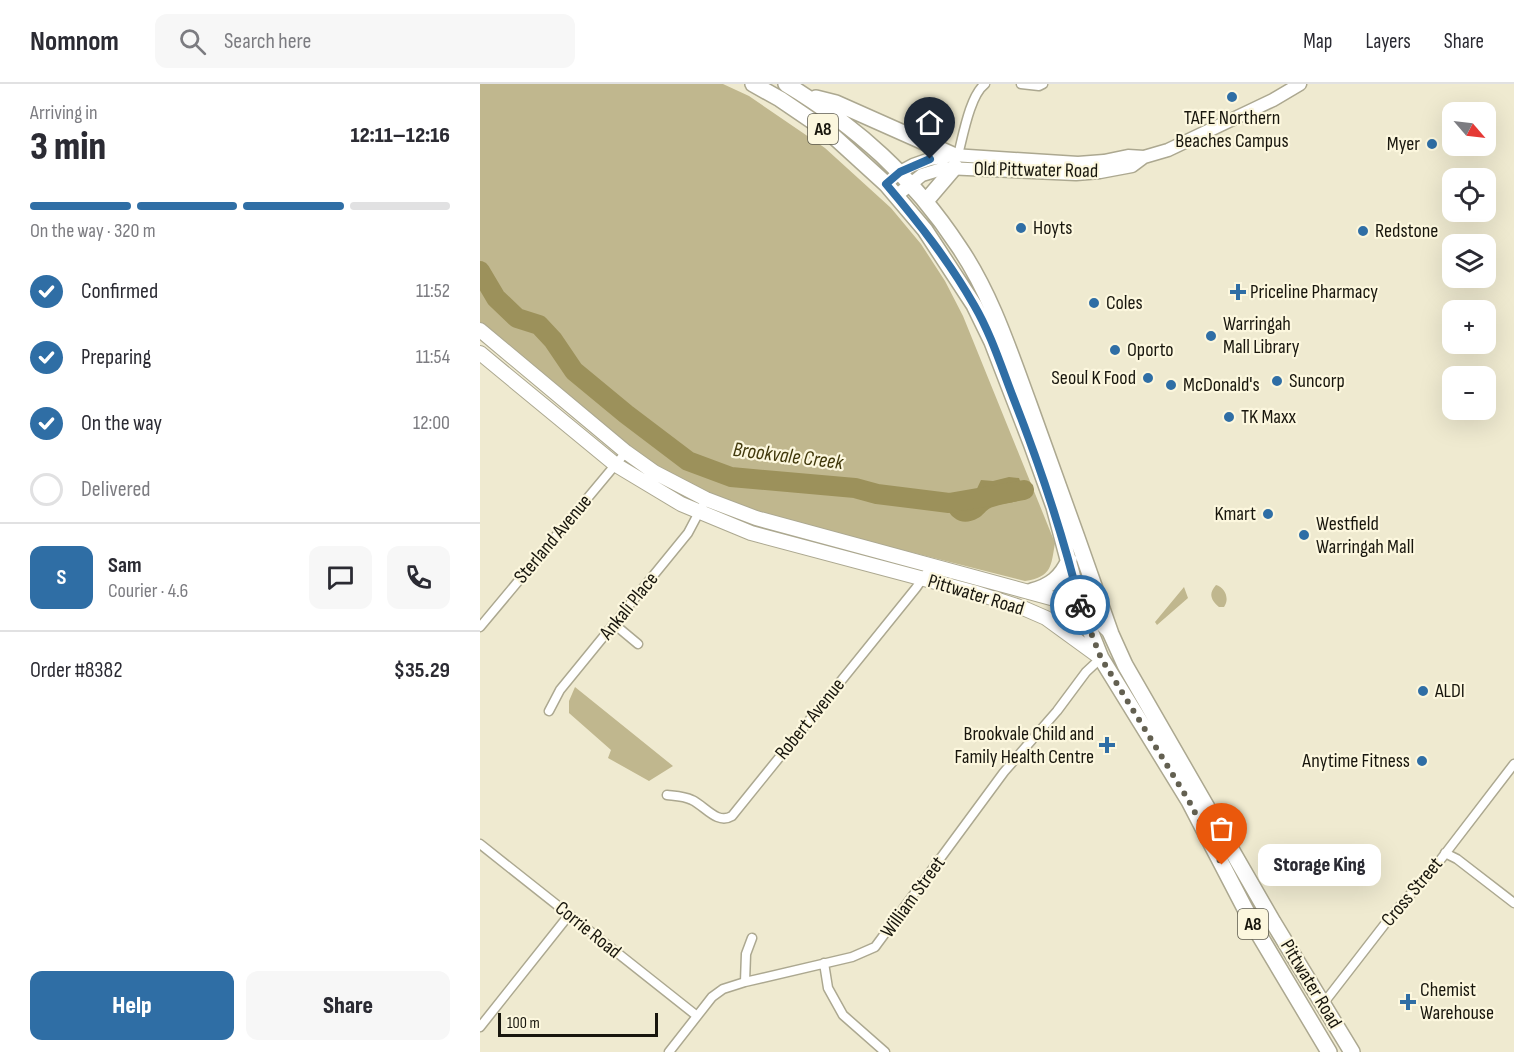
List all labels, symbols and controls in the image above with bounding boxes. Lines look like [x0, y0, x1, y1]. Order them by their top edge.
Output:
search box [155, 14, 575, 68]
text: Nomnom [30, 25, 119, 58]
icon: search [176, 25, 209, 58]
text: Search here [224, 28, 311, 55]
text: Map [1303, 29, 1332, 54]
text: Layers [1365, 29, 1411, 54]
text: Share [1444, 29, 1484, 54]
marker: TAFE Northern Beaches Campus [1225, 90, 1239, 104]
pin [904, 97, 955, 159]
text: Arriving in [30, 101, 98, 125]
north arrow [1442, 102, 1496, 156]
map controls [1442, 102, 1496, 420]
icon: home [913, 106, 946, 139]
place label: TAFE Northern Beaches Campus [1175, 106, 1289, 153]
road number: A8 [808, 114, 838, 144]
text: 12:11–12:16 [350, 122, 450, 149]
text: 3 min [30, 124, 106, 171]
place label: Myer [1387, 132, 1420, 156]
marker: Myer [1425, 137, 1439, 151]
street label: Old Pittwater Road [974, 157, 1098, 183]
button: locate [1442, 168, 1496, 222]
place label: Hoyts [1033, 216, 1072, 240]
text: On the way · 320 m [30, 219, 156, 243]
place label: Redstone [1375, 219, 1438, 243]
marker: Hoyts [1014, 221, 1028, 235]
marker: Redstone [1356, 224, 1370, 238]
button: layers [1442, 234, 1496, 288]
icon: check [30, 275, 63, 308]
text: Confirmed [81, 278, 158, 305]
text: 11:52 [416, 279, 450, 303]
place label: Priceline Pharmacy [1250, 280, 1378, 304]
marker: Priceline Pharmacy [1231, 285, 1245, 299]
place label: Coles [1106, 291, 1143, 315]
marker: Coles [1087, 296, 1101, 310]
button: + [1442, 300, 1496, 354]
place label: Warringah Mall Library [1223, 312, 1300, 359]
marker: Warringah Mall Library [1204, 329, 1218, 343]
place label: Oporto [1127, 338, 1174, 362]
icon: check [30, 341, 63, 374]
marker: Oporto [1108, 343, 1122, 357]
text: Preparing [81, 344, 151, 371]
text: 11:54 [416, 345, 450, 369]
place label: Seoul K Food [1051, 366, 1136, 390]
button: − [1442, 366, 1496, 420]
place label: Suncorp [1289, 369, 1345, 393]
marker: Seoul K Food [1141, 371, 1155, 385]
place label: McDonald's [1183, 373, 1260, 397]
marker: Suncorp [1270, 374, 1284, 388]
marker: McDonald's [1164, 378, 1178, 392]
place label: TK Maxx [1241, 405, 1296, 429]
icon: check [30, 407, 63, 440]
text: On the way [81, 410, 162, 437]
marker: TK Maxx [1222, 410, 1236, 424]
text: 12:00 [413, 411, 450, 435]
water label: Brookvale Creek [731, 437, 846, 475]
text: Delivered [81, 476, 150, 503]
street label: Sterland Avenue [509, 490, 597, 588]
place label: Kmart [1214, 502, 1256, 526]
marker: Kmart [1261, 507, 1275, 521]
place label: Westfield Warringah Mall [1316, 512, 1414, 559]
marker: Westfield Warringah Mall [1297, 528, 1311, 542]
button: chat [309, 546, 372, 609]
button: phone [387, 546, 450, 609]
text: Sam [108, 552, 142, 579]
text: S [57, 564, 66, 591]
street label: Ankali Place [594, 567, 663, 645]
street label: Pittwater Road [925, 569, 1027, 621]
courier [1050, 575, 1110, 635]
text: Courier · 4.6 [108, 579, 188, 603]
icon: bike [1064, 589, 1097, 622]
text: Order #8382 [30, 657, 123, 684]
text: $35.29 [394, 657, 450, 684]
street label: Robert Avenue [770, 673, 850, 765]
place label: ALDI [1434, 679, 1465, 703]
marker: ALDI [1416, 684, 1430, 698]
place label: Brookvale Child and Family Health Centre [955, 722, 1094, 769]
marker: Brookvale Child and Family Health Centre [1098, 736, 1116, 754]
place label: Anytime Fitness [1301, 749, 1410, 773]
marker: Anytime Fitness [1415, 754, 1429, 768]
pin [1196, 803, 1247, 865]
icon: bag [1205, 812, 1238, 845]
callout: Storage King [1258, 844, 1381, 886]
street label: William Street [876, 852, 950, 942]
text: Storage King [1274, 853, 1365, 877]
street label: Cross Street [1376, 853, 1448, 931]
street label: Corrie Road [550, 896, 626, 964]
road number: A8 [1238, 909, 1268, 939]
street label: Pittwater Road [1275, 935, 1347, 1033]
button: Help [30, 971, 234, 1040]
button: Share [246, 971, 450, 1040]
place label: Chemist Warehouse [1420, 978, 1494, 1025]
marker: Chemist Warehouse [1401, 995, 1415, 1009]
scale bar [498, 1010, 658, 1038]
text: 100 m [507, 1014, 540, 1033]

